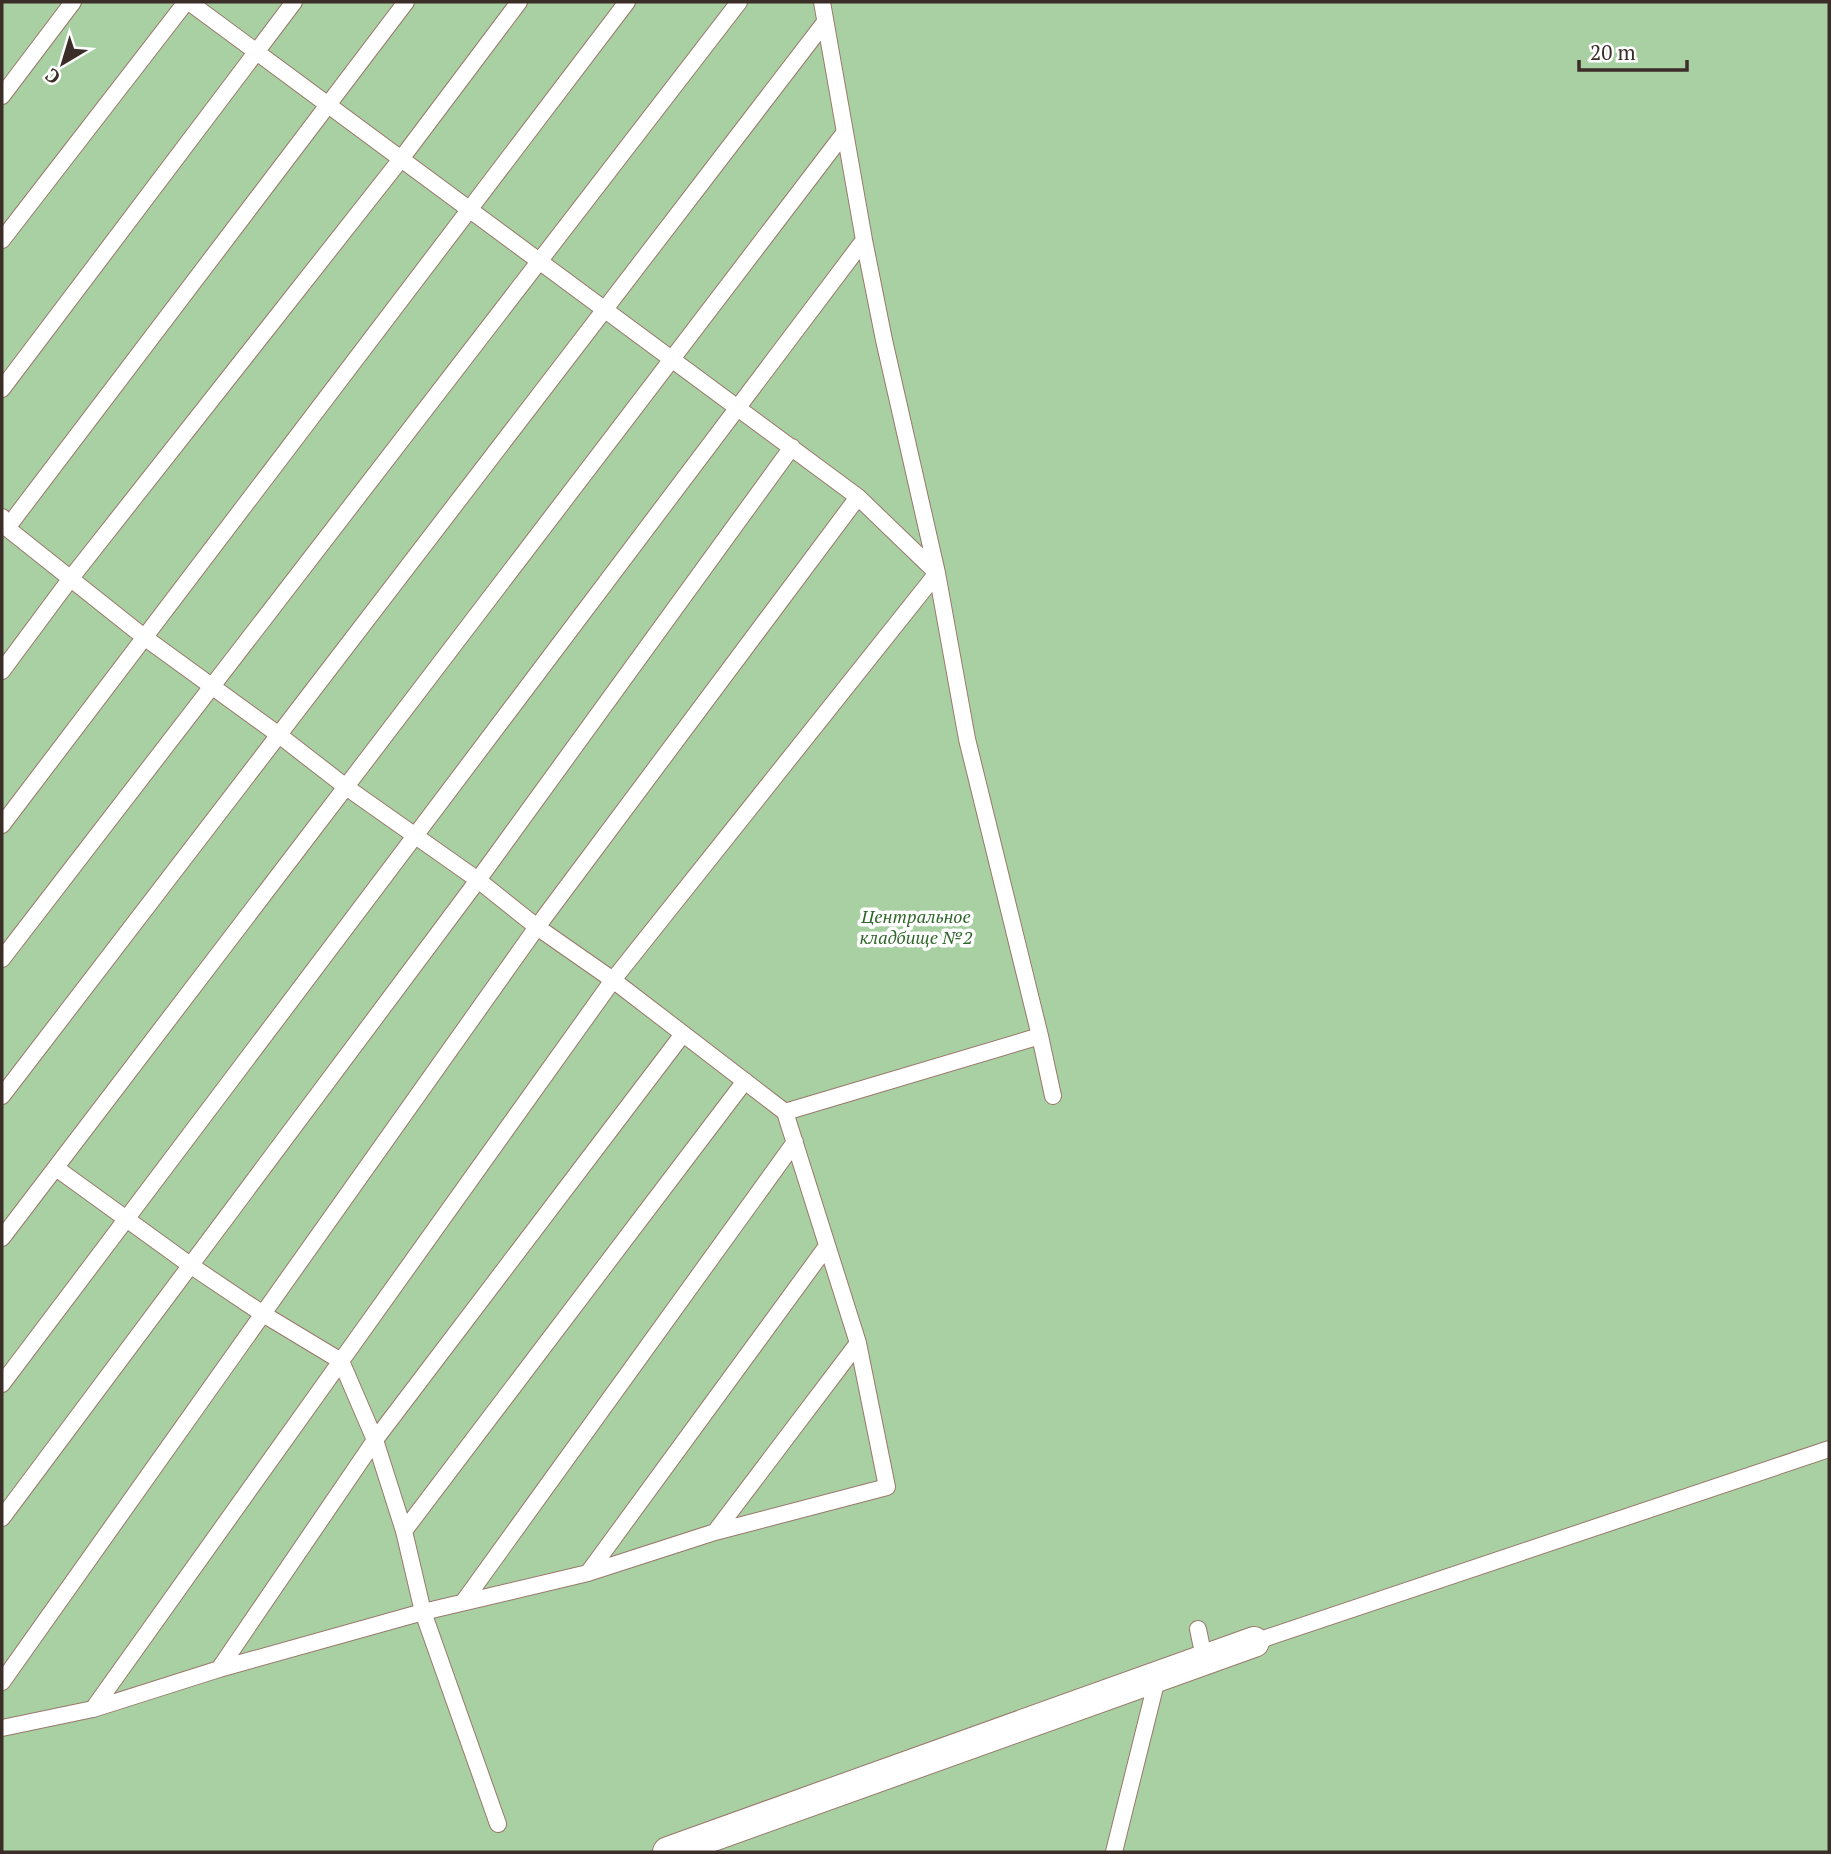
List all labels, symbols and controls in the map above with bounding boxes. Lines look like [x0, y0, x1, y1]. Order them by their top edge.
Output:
north arrow [28, 28, 98, 98]
scale bar [1579, 28, 1688, 72]
text: 20 m [1590, 38, 1636, 66]
text: С [40, 63, 65, 90]
park label: Центральное кладбище №2 [860, 904, 973, 949]

